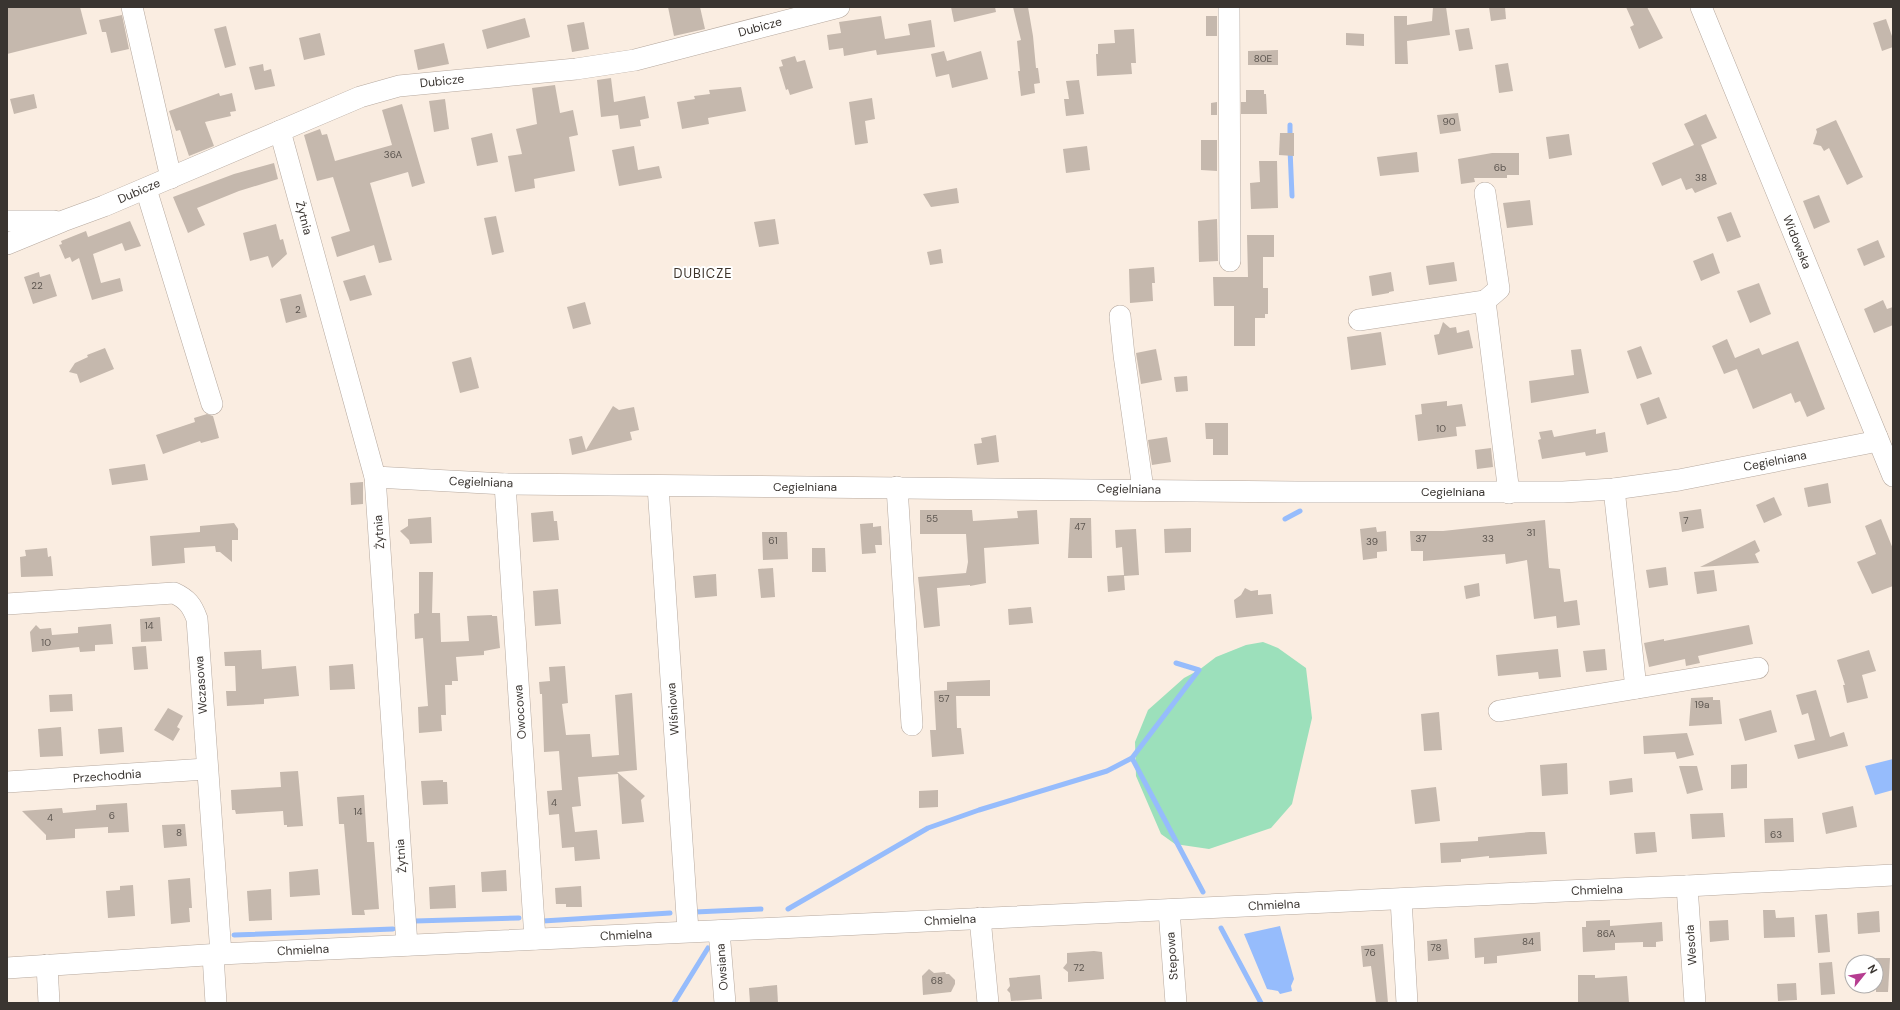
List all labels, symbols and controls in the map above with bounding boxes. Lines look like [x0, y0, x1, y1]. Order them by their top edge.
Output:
street label: Dubicze [736, 13, 784, 41]
house number: 80E [1254, 52, 1273, 65]
street label: Dubicze [419, 71, 465, 91]
house number: 90 [1442, 115, 1456, 128]
house number: 36A [384, 148, 403, 161]
house number: 6b [1494, 161, 1506, 174]
house number: 38 [1695, 171, 1707, 184]
street label: Dubicze [115, 175, 163, 207]
street label: Żytnia [292, 199, 316, 237]
street label: Widowska [1779, 213, 1815, 271]
district label: DUBICZE [673, 265, 733, 282]
house number: 22 [31, 279, 43, 292]
house number: 2 [295, 303, 301, 316]
house number: 10 [1436, 422, 1446, 435]
street label: Cegielniana [1742, 447, 1808, 475]
street label: Cegielniana [449, 473, 513, 491]
street label: Cegielniana [773, 479, 837, 495]
street label: Cegielniana [1097, 480, 1161, 498]
street label: Cegielniana [1421, 484, 1485, 500]
house number: 55 [926, 512, 938, 525]
street label: Żytnia [370, 514, 388, 550]
house number: 7 [1683, 514, 1689, 527]
house number: 47 [1074, 520, 1086, 533]
house number: 31 [1527, 526, 1535, 539]
house number: 37 [1415, 532, 1427, 545]
house number: 33 [1482, 532, 1494, 545]
house number: 61 [768, 534, 778, 547]
house number: 39 [1366, 535, 1378, 548]
house number: 14 [144, 619, 154, 632]
house number: 10 [41, 636, 51, 649]
street label: Wczasowa [191, 655, 211, 715]
street label: Wiśniowa [663, 682, 683, 736]
street label: Owocowa [510, 684, 530, 740]
house number: 57 [938, 692, 950, 705]
house number: 19a [1695, 698, 1709, 711]
street label: Przechodnia [72, 766, 142, 786]
house number: 4 [551, 796, 557, 809]
house number: 14 [353, 805, 363, 818]
house number: 6 [109, 809, 115, 822]
house number: 4 [47, 811, 53, 824]
house number: 8 [176, 826, 182, 839]
house number: 63 [1770, 828, 1782, 841]
street label: Żytnia [392, 838, 410, 874]
street label: Chmielna [1571, 881, 1623, 899]
street label: Chmielna [1248, 896, 1300, 914]
street label: Chmielna [924, 911, 976, 929]
street label: Wesoła [1682, 924, 1700, 966]
street label: Chmielna [600, 926, 652, 944]
house number: 86A [1597, 927, 1616, 940]
street label: Stepowa [1162, 931, 1182, 981]
house number: 84 [1522, 935, 1534, 948]
street label: Chmielna [277, 941, 329, 959]
house number: 78 [1430, 941, 1442, 954]
street label: Owsiana [712, 943, 732, 991]
house number: 76 [1364, 946, 1376, 959]
north arrow [1844, 954, 1884, 994]
house number: 72 [1074, 961, 1085, 974]
text: N [1865, 962, 1881, 976]
house number: 68 [931, 974, 943, 987]

